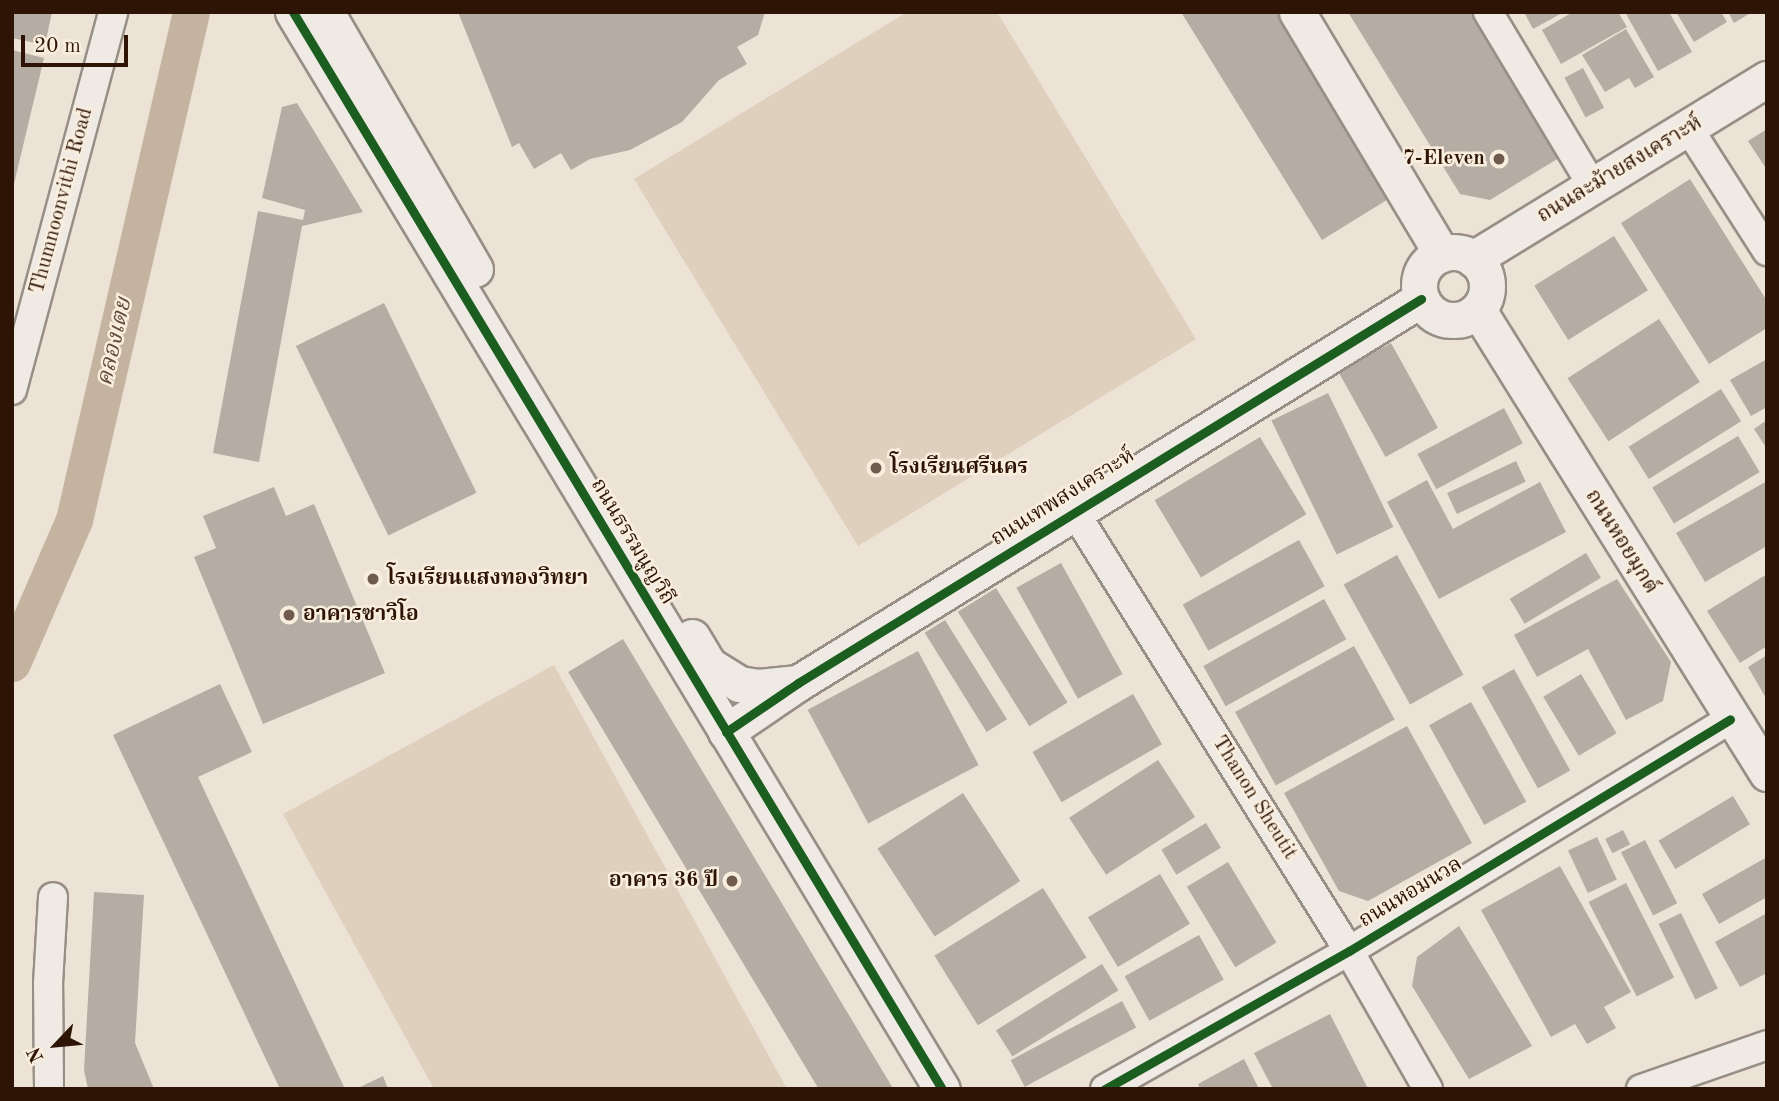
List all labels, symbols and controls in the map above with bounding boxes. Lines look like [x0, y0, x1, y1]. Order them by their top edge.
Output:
scale bar [24, 21, 131, 65]
text: 20 m [34, 36, 81, 57]
street label: Thumnoonvithi Road [25, 105, 99, 297]
street label: ถนนละม้ายสงเคราะห์ [1533, 111, 1707, 229]
place label: 7-Eleven [1403, 146, 1485, 172]
marker: 7-Eleven [1491, 151, 1507, 167]
water label: คลองเตย [91, 295, 139, 389]
street label: ถนนเทพสงเคราะห์ [987, 444, 1139, 552]
place label: โรงเรียนศรีนคร [890, 455, 1028, 481]
marker: โรงเรียนศรีนคร [868, 460, 884, 476]
street label: ถนนธรรมนูญวิถี [584, 474, 680, 610]
street label: ถนนหอยมุกต์ [1579, 485, 1663, 599]
place label: โรงเรียนแสงทองวิทยา [387, 566, 588, 592]
marker: โรงเรียนแสงทองวิทยา [365, 571, 381, 587]
place label: อาคารซาวิโอ [303, 602, 419, 628]
marker: อาคารซาวิโอ [281, 607, 297, 623]
street label: Thanon Sheutit [1206, 731, 1302, 865]
street label: ถนนหอมนวล [1355, 852, 1467, 934]
place label: อาคาร 36 ปี [609, 868, 718, 894]
marker: อาคาร 36 ปี [724, 873, 740, 889]
north arrow [21, 1010, 91, 1080]
text: N [25, 1044, 48, 1065]

